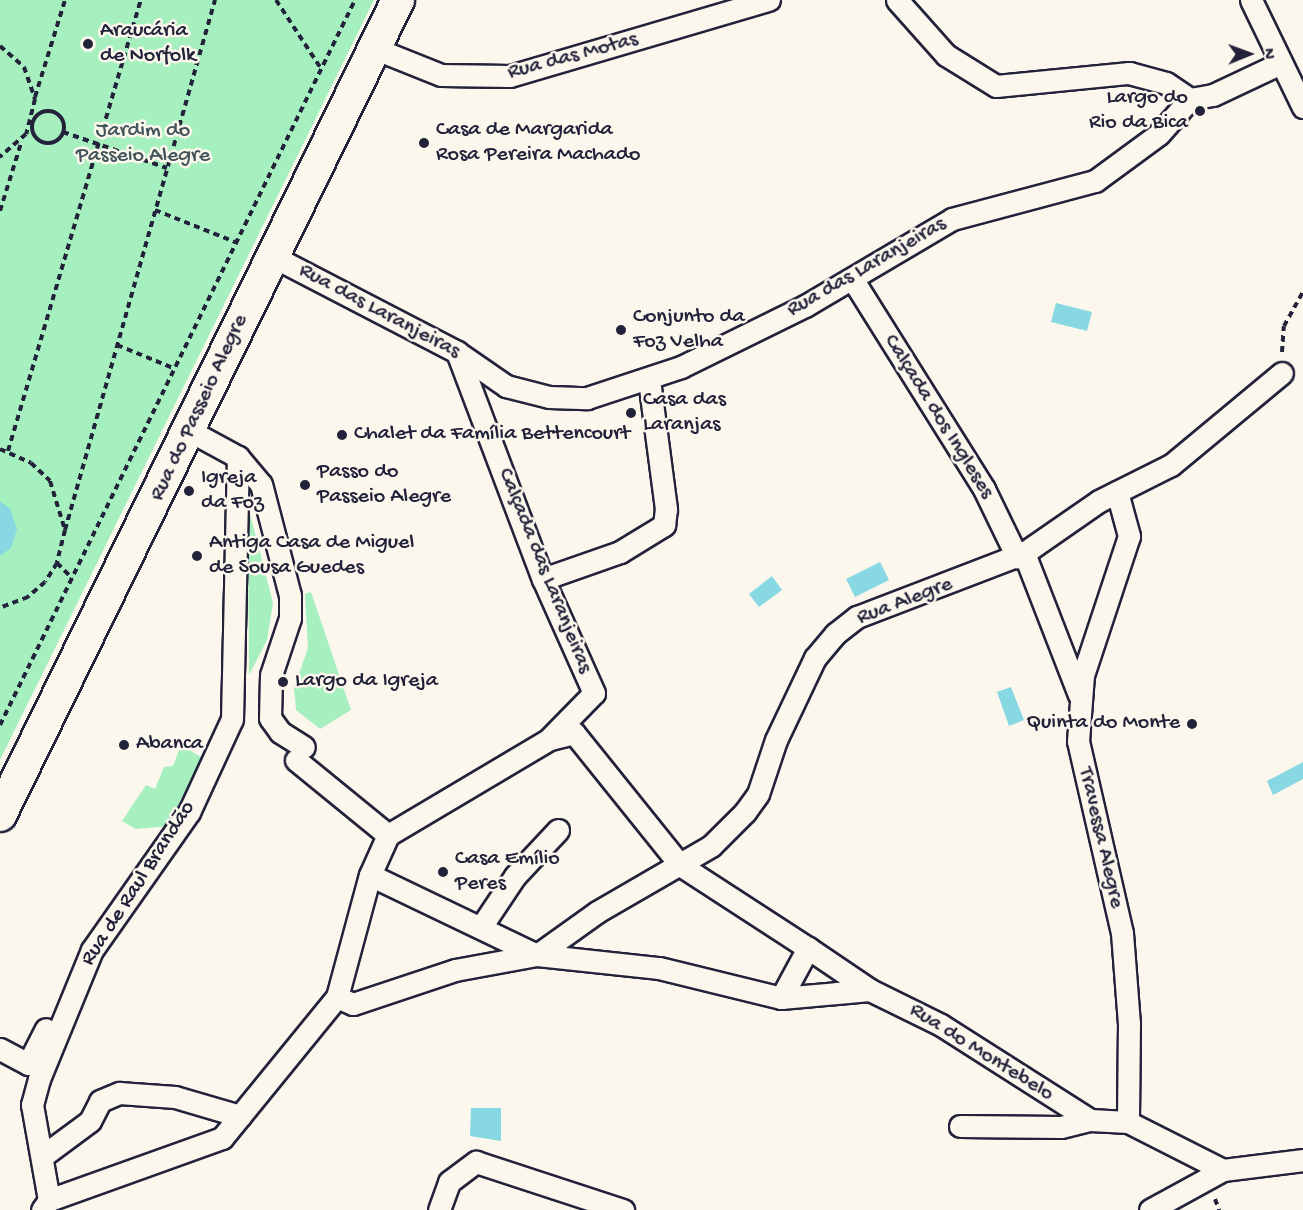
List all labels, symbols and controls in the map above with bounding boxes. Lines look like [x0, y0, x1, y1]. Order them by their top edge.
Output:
place label: Araucária de Norfolk [100, 18, 196, 70]
north arrow [1219, 24, 1279, 84]
street label: Rua das Motas [505, 27, 641, 87]
marker: Araucária de Norfolk [81, 37, 95, 51]
text: N [1258, 48, 1277, 59]
place label: Largo do Rio da Bica [1089, 85, 1188, 136]
marker: Largo do Rio da Bica [1193, 104, 1207, 118]
place label: Casa de Margarida Rosa Pereira Machado [436, 117, 640, 168]
park label: Jardim do Passeio Alegre [76, 118, 210, 170]
marker: Casa de Margarida Rosa Pereira Machado [417, 136, 431, 150]
street label: Rua das Laranjeiras [783, 212, 951, 324]
street label: Rua das Laranjeiras [294, 258, 464, 366]
place label: Conjunto da Foz Velha [633, 304, 745, 356]
street label: Rua do Passeio Alegre [145, 310, 255, 506]
marker: Conjunto da Foz Velha [614, 323, 628, 337]
street label: Calçada dos Ingleses [877, 330, 999, 504]
place label: Casa das Laranjas [643, 387, 726, 439]
marker: Casa das Laranjas [624, 406, 638, 420]
place label: Chalet da Família Bettencourt [354, 422, 630, 448]
marker: Chalet da Família Bettencourt [335, 428, 349, 442]
place label: Passo do Passeio Alegre [317, 459, 451, 511]
place label: Igreja da Foz [201, 465, 264, 516]
street label: Calçada das Laranjeiras [491, 465, 597, 677]
marker: Passo do Passeio Alegre [298, 478, 312, 492]
marker: Igreja da Foz [182, 484, 196, 498]
place label: Antiga Casa de Miguel de Sousa Guedes [209, 530, 414, 582]
marker: Antiga Casa de Miguel de Sousa Guedes [190, 549, 204, 563]
street label: Rua Alegre [854, 572, 956, 632]
place label: Largo da Igreja [295, 669, 438, 695]
marker: Largo da Igreja [276, 675, 290, 689]
place label: Quinta do Monte [1026, 711, 1180, 737]
marker: Quinta do Monte [1185, 717, 1199, 731]
place label: Abanca [136, 732, 203, 758]
marker: Abanca [117, 738, 131, 752]
street label: Travessa Alegre [1071, 765, 1129, 911]
street label: Rua de Raul Brandão [76, 797, 202, 971]
place label: Casa Emílio Peres [455, 846, 560, 897]
marker: Casa Emílio Peres [436, 865, 450, 879]
street label: Rua do Montebelo [904, 998, 1058, 1108]

